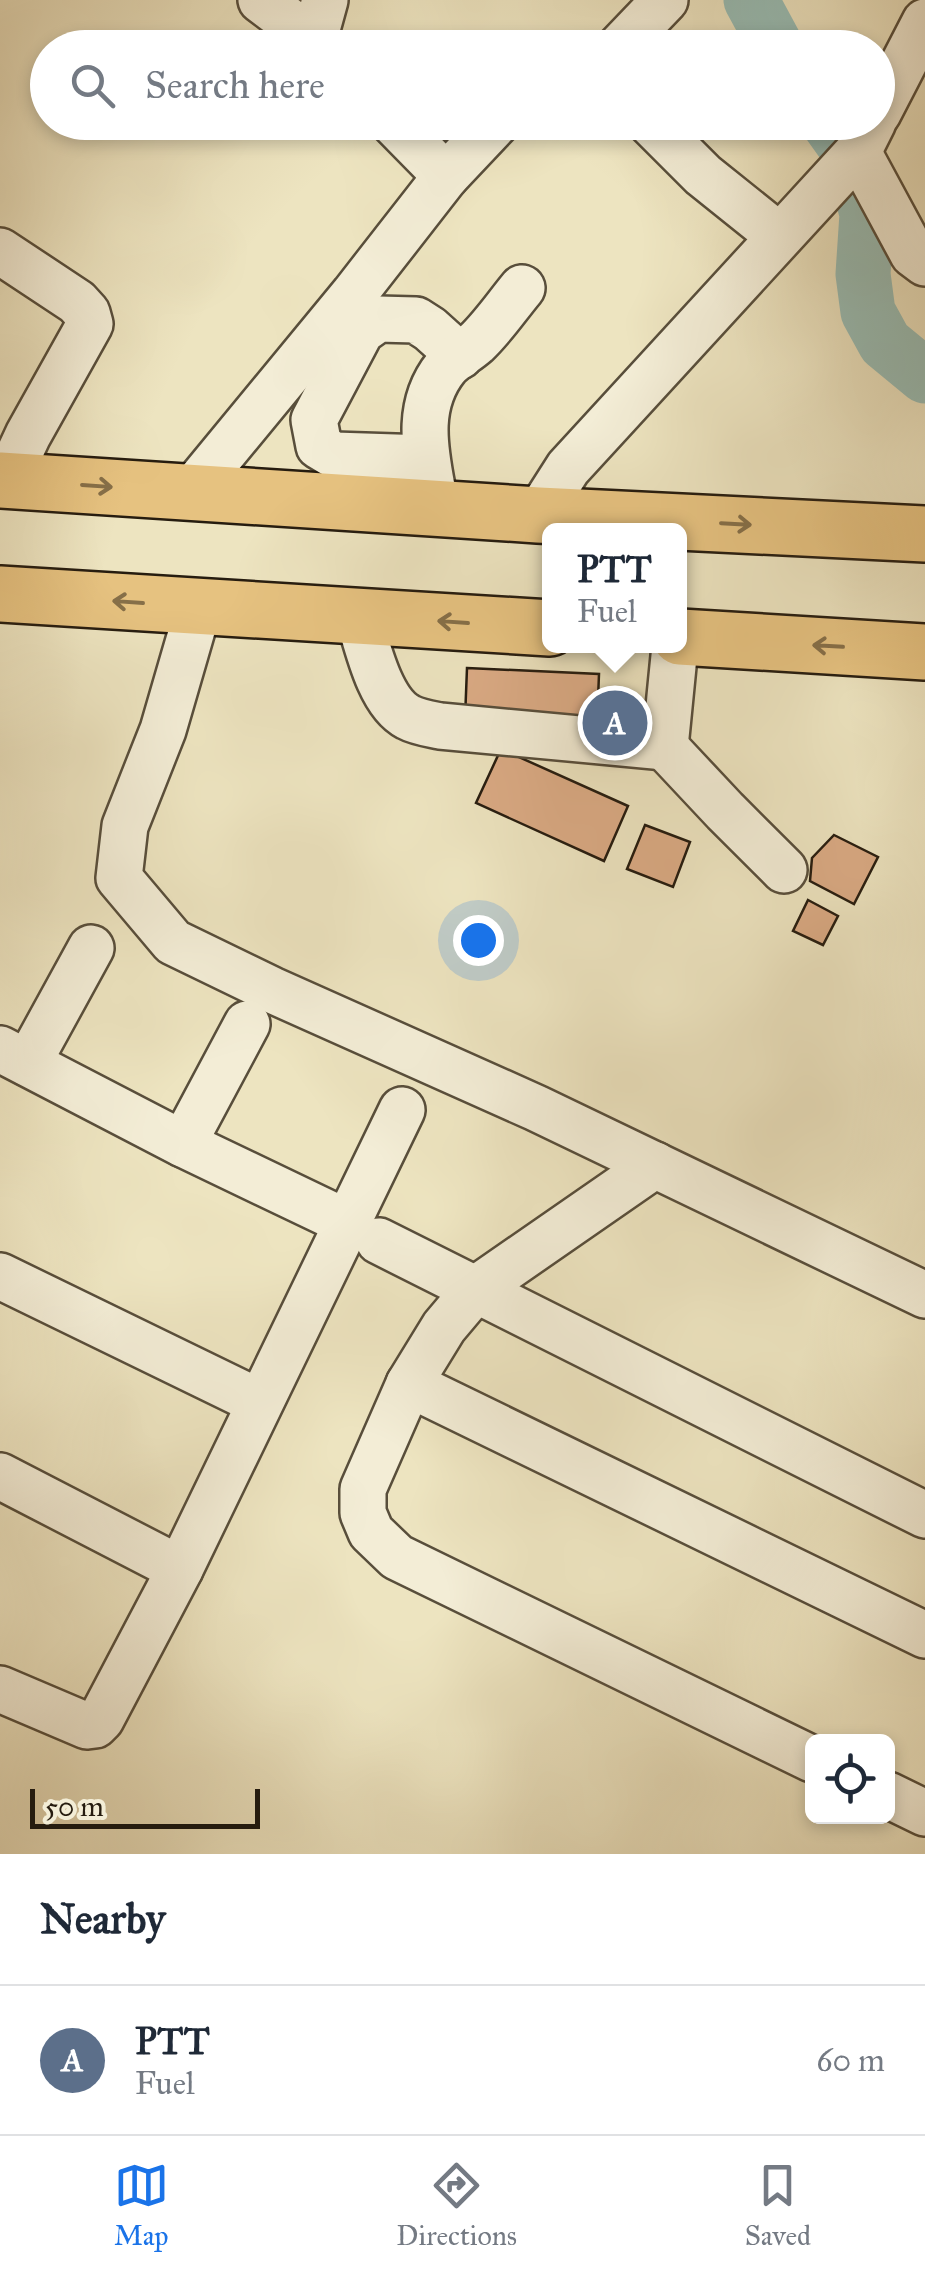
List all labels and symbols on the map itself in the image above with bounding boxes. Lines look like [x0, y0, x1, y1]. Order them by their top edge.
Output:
one-way arrow [81, 477, 113, 496]
one-way arrow [720, 515, 752, 534]
one-way arrow [113, 592, 145, 611]
one-way arrow [437, 612, 469, 631]
one-way arrow [812, 636, 844, 655]
pin: A [582, 686, 648, 760]
your location [453, 915, 504, 966]
scale bar [30, 1784, 260, 1828]

